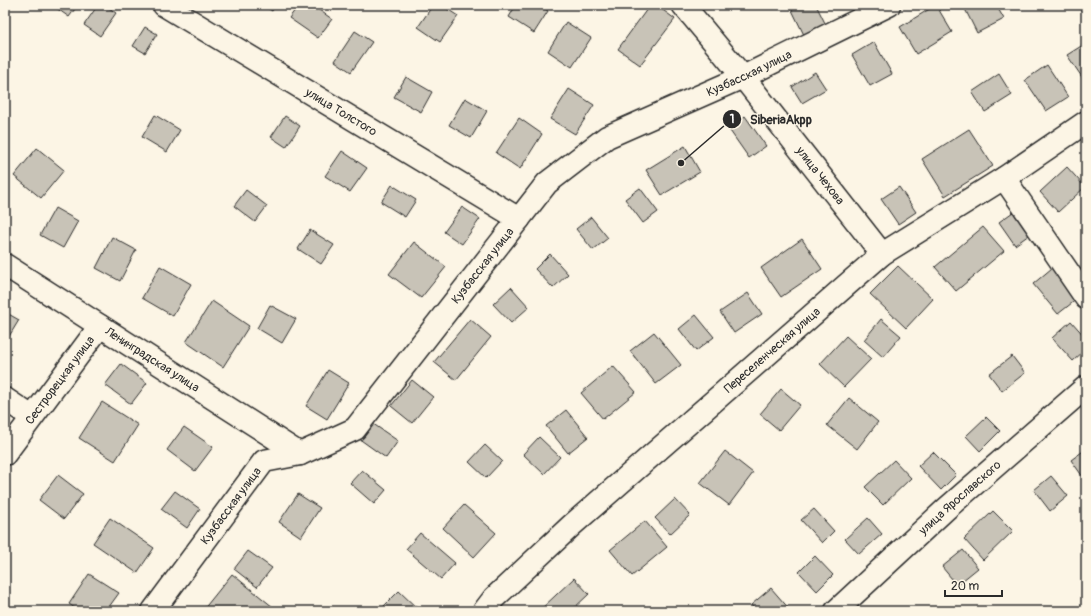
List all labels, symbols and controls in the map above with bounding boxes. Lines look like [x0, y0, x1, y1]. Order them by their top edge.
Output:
street label: Кузбасская улица [704, 47, 794, 100]
street label: улица Толстого [302, 84, 380, 139]
callout: SiberiaAkpp [722, 107, 820, 132]
text: 1 [730, 112, 734, 127]
text: SiberiaAkpp [750, 112, 812, 128]
street label: улица Чехова [792, 143, 848, 208]
street label: Кузбасская улица [448, 224, 517, 307]
street label: Переселенческая улица [721, 304, 824, 396]
street label: Ленинградская улица [102, 323, 203, 395]
street label: Сестрорецкая улица [22, 333, 98, 427]
street label: улица Ярославского [915, 457, 1004, 539]
street label: Кузбасская улица [197, 464, 265, 547]
scale bar [945, 572, 1002, 598]
text: 20 m [951, 579, 980, 594]

